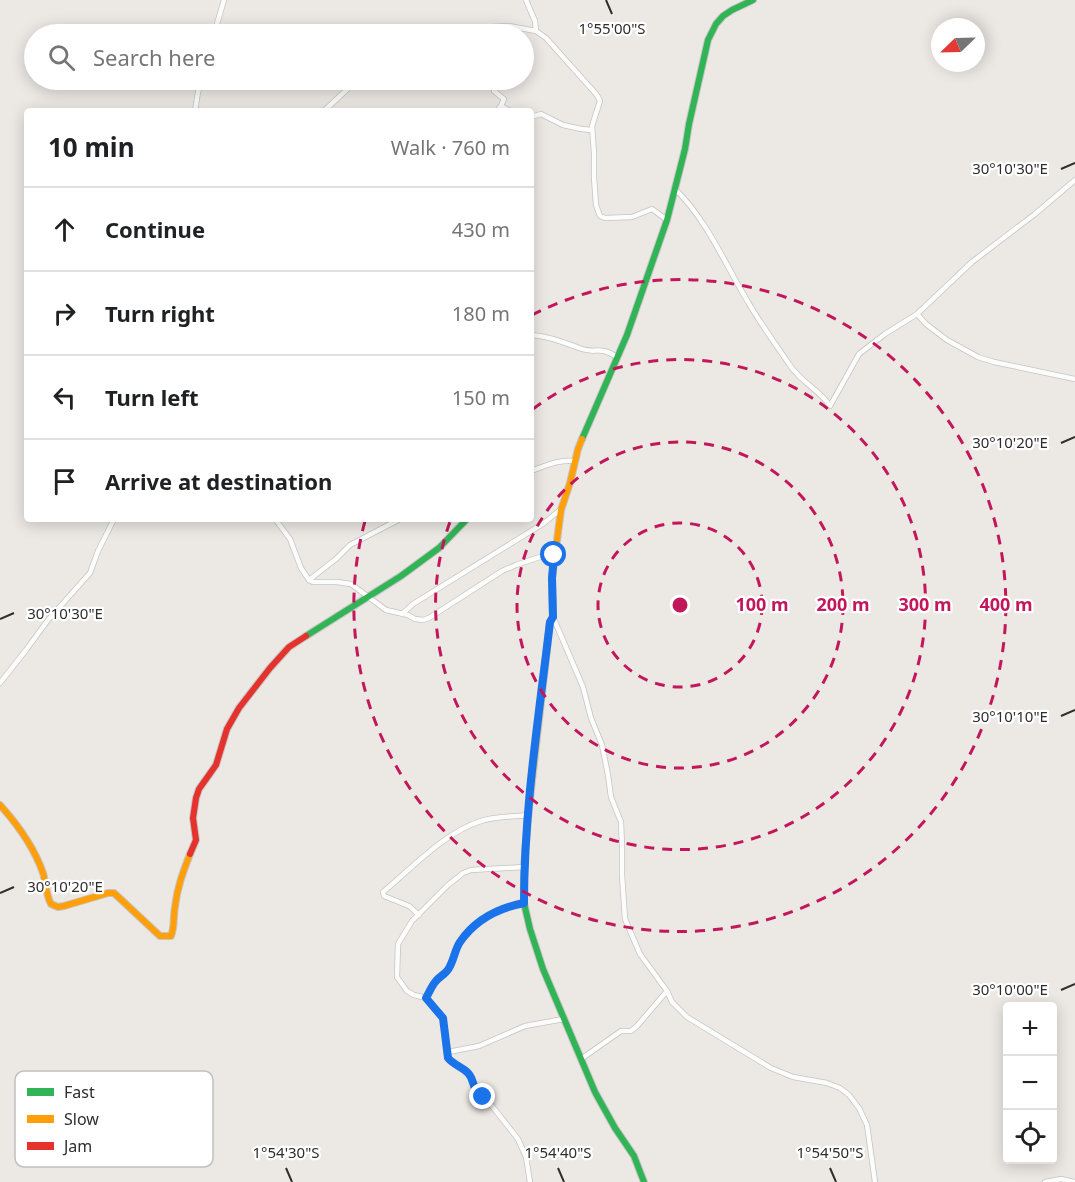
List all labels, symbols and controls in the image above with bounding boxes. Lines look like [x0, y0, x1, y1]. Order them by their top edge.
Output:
text: 1°55'00"S [578, 18, 646, 38]
north arrow [931, 18, 985, 72]
search box [24, 24, 534, 90]
icon: search [45, 41, 78, 74]
text: Search here [93, 42, 215, 72]
text: 10 min [48, 129, 135, 165]
text: Walk · 760 m [391, 134, 510, 161]
text: 30°10'30"E [972, 158, 1048, 178]
icon: ahead [48, 213, 81, 246]
text: Continue [105, 214, 205, 244]
text: 430 m [452, 216, 510, 243]
icon: right [48, 297, 81, 330]
text: Turn right [105, 298, 215, 328]
text: 180 m [452, 300, 510, 327]
icon: left [48, 381, 81, 414]
text: Turn left [105, 382, 199, 412]
text: 150 m [452, 384, 510, 411]
text: 30°10'20"E [972, 432, 1048, 452]
icon: arrive [48, 465, 81, 498]
text: Arrive at destination [105, 466, 332, 496]
route start [540, 541, 566, 567]
text: 100 m [735, 592, 789, 616]
text: 200 m [816, 592, 870, 616]
text: 300 m [898, 592, 952, 616]
text: 400 m [979, 592, 1033, 616]
centre of rings [670, 595, 690, 615]
text: 30°10'30"E [27, 603, 103, 623]
text: 30°10'10"E [972, 706, 1048, 726]
text: 30°10'20"E [27, 876, 103, 896]
text: 30°10'00"E [972, 979, 1048, 999]
map controls [1003, 1002, 1057, 1164]
button: + [1003, 1002, 1057, 1056]
button: − [1003, 1056, 1057, 1110]
legend [15, 1071, 213, 1167]
text: Fast [64, 1081, 95, 1103]
route end [469, 1083, 495, 1109]
text: Slow [64, 1108, 99, 1130]
button: locate [1003, 1110, 1057, 1164]
text: Jam [62, 1135, 92, 1157]
text: 1°54'30"S [252, 1142, 320, 1162]
text: 1°54'40"S [524, 1142, 592, 1162]
text: 1°54'50"S [796, 1142, 864, 1162]

